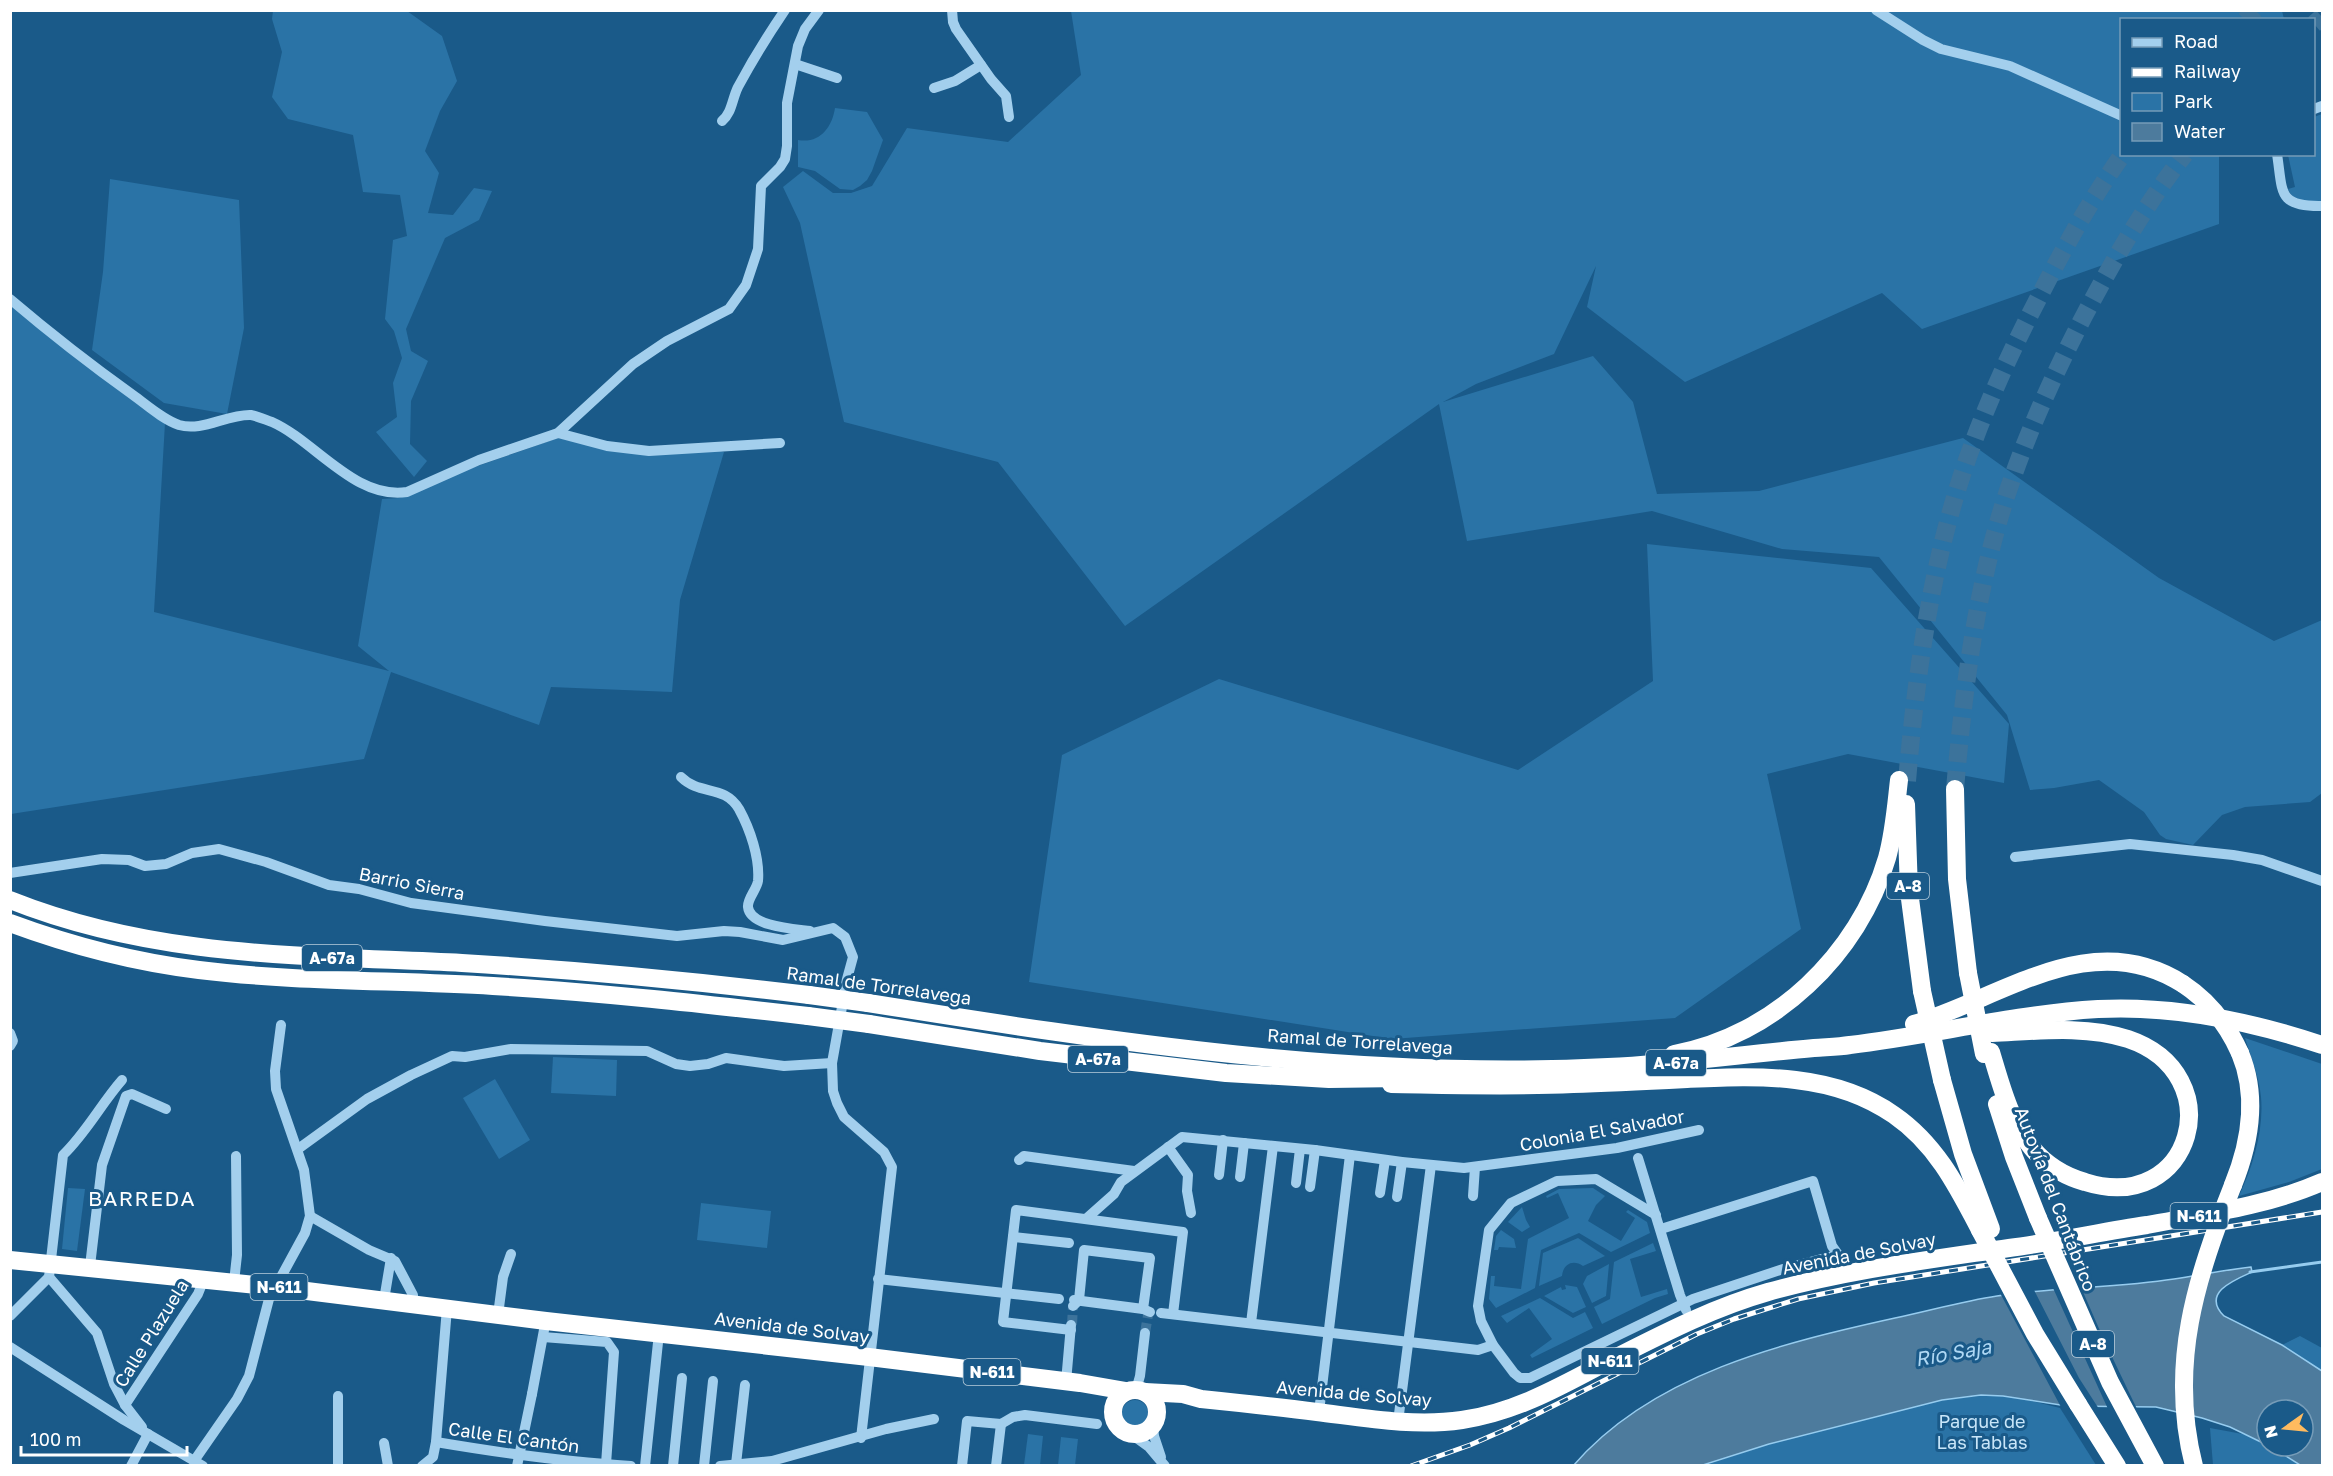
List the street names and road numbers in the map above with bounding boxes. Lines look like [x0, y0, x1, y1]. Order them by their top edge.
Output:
street label: Barrio Sierra [357, 862, 467, 904]
road number: A-8 [1887, 873, 1929, 899]
road number: A-67a [302, 945, 362, 971]
street label: Ramal de Torrelavega [785, 961, 973, 1009]
street label: Ramal de Torrelavega [1266, 1024, 1454, 1058]
road number: A-67a [1068, 1046, 1128, 1072]
road number: A-67a [1646, 1050, 1706, 1076]
street label: Autovía del Cantábrico [2011, 1104, 2101, 1294]
street label: Colonia El Salvador [1518, 1105, 1686, 1155]
road number: N-611 [2170, 1203, 2228, 1229]
street label: Avenida de Solvay [1780, 1227, 1938, 1279]
road number: N-611 [250, 1274, 308, 1300]
street label: Calle Plazuela [109, 1275, 193, 1391]
street label: Avenida de Solvay [713, 1307, 871, 1347]
road number: A-8 [2072, 1331, 2114, 1357]
road number: N-611 [1582, 1348, 1638, 1374]
road number: N-611 [964, 1359, 1020, 1385]
street label: Avenida de Solvay [1275, 1375, 1433, 1411]
street label: Calle El Cantón [447, 1417, 581, 1457]

